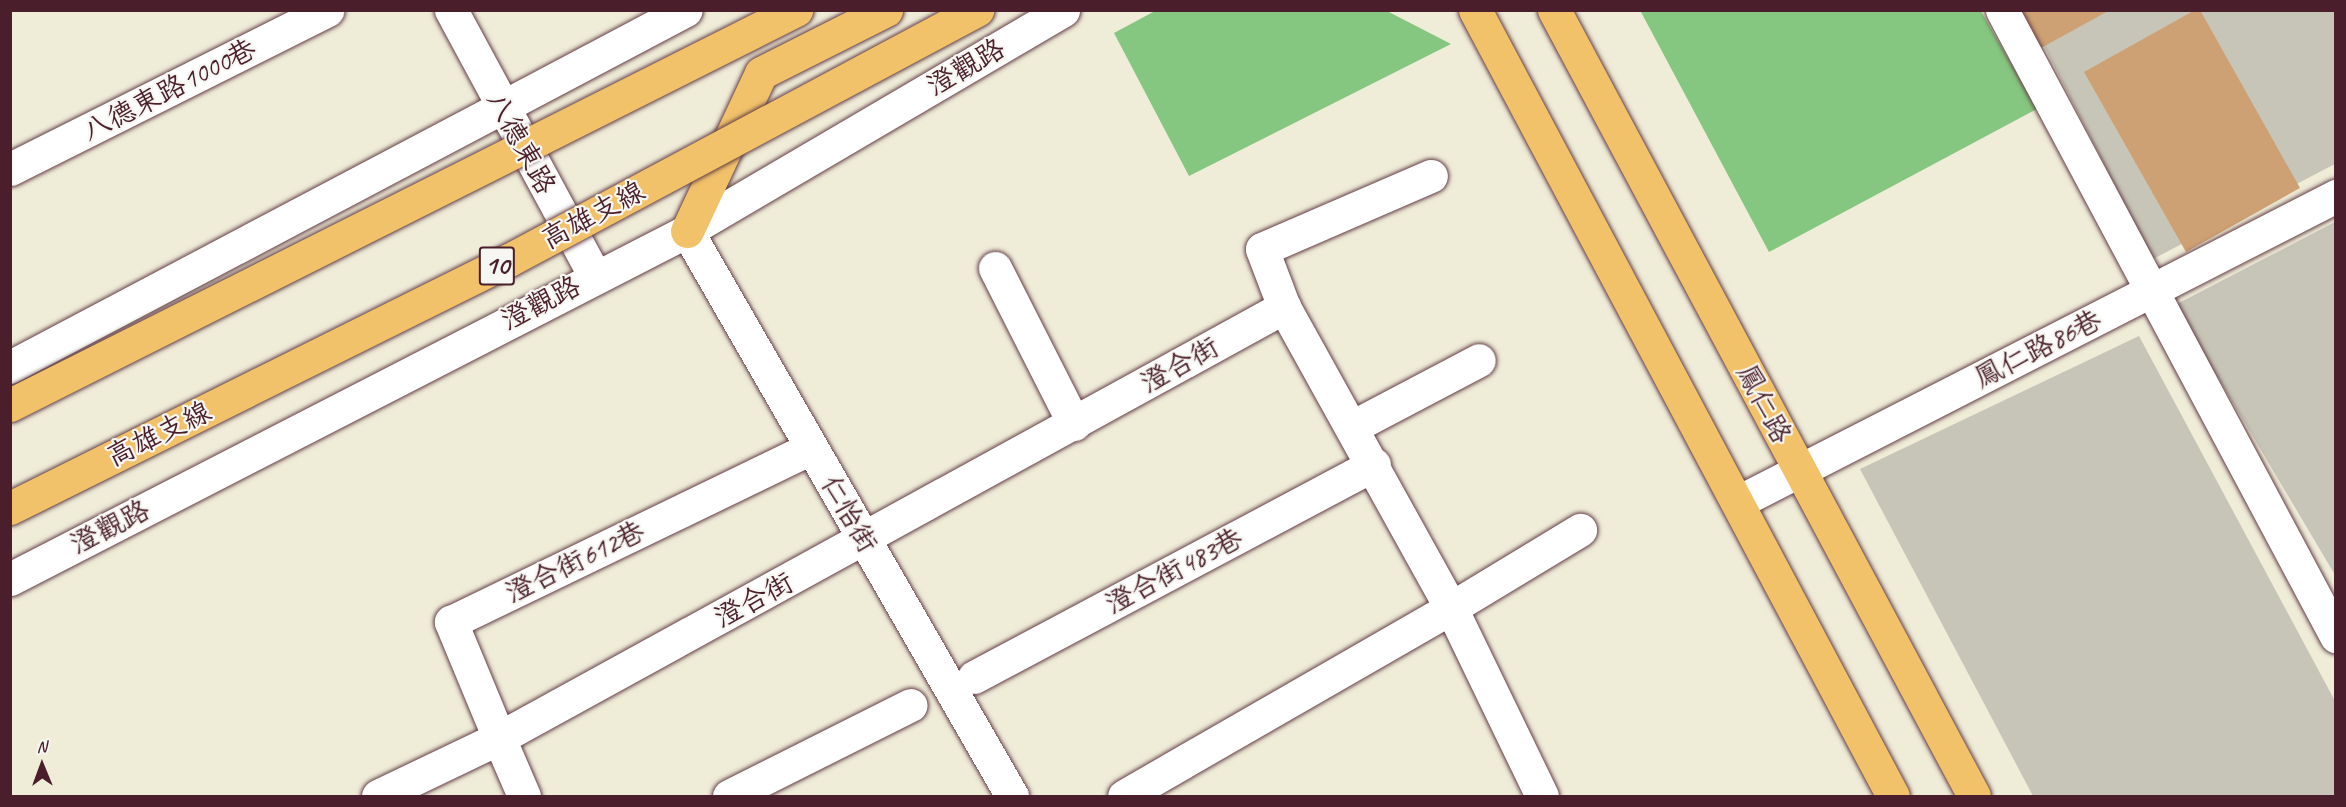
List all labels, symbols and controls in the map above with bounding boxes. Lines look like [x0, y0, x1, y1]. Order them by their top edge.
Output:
street label: 澄觀路 [921, 31, 1011, 103]
street label: 八德東路1000巷 [77, 32, 261, 148]
street label: 八德東路 [479, 86, 563, 200]
street label: 高雄支線 [536, 174, 650, 256]
road number: 10 [478, 242, 516, 290]
street label: 澄觀路 [496, 269, 586, 337]
street label: 鳳仁路86巷 [1969, 303, 2107, 395]
street label: 澄合街 [1135, 330, 1225, 400]
street label: 鳳仁路 [1729, 359, 1799, 449]
street label: 高雄支線 [101, 394, 217, 474]
street label: 仁怡街 [813, 469, 885, 559]
street label: 澄觀路 [65, 493, 155, 561]
street label: 澄合街612巷 [500, 514, 650, 610]
street label: 澄合街483巷 [1100, 521, 1248, 621]
street label: 澄合街 [709, 565, 799, 635]
north arrow [12, 735, 72, 795]
text: N [37, 737, 47, 757]

